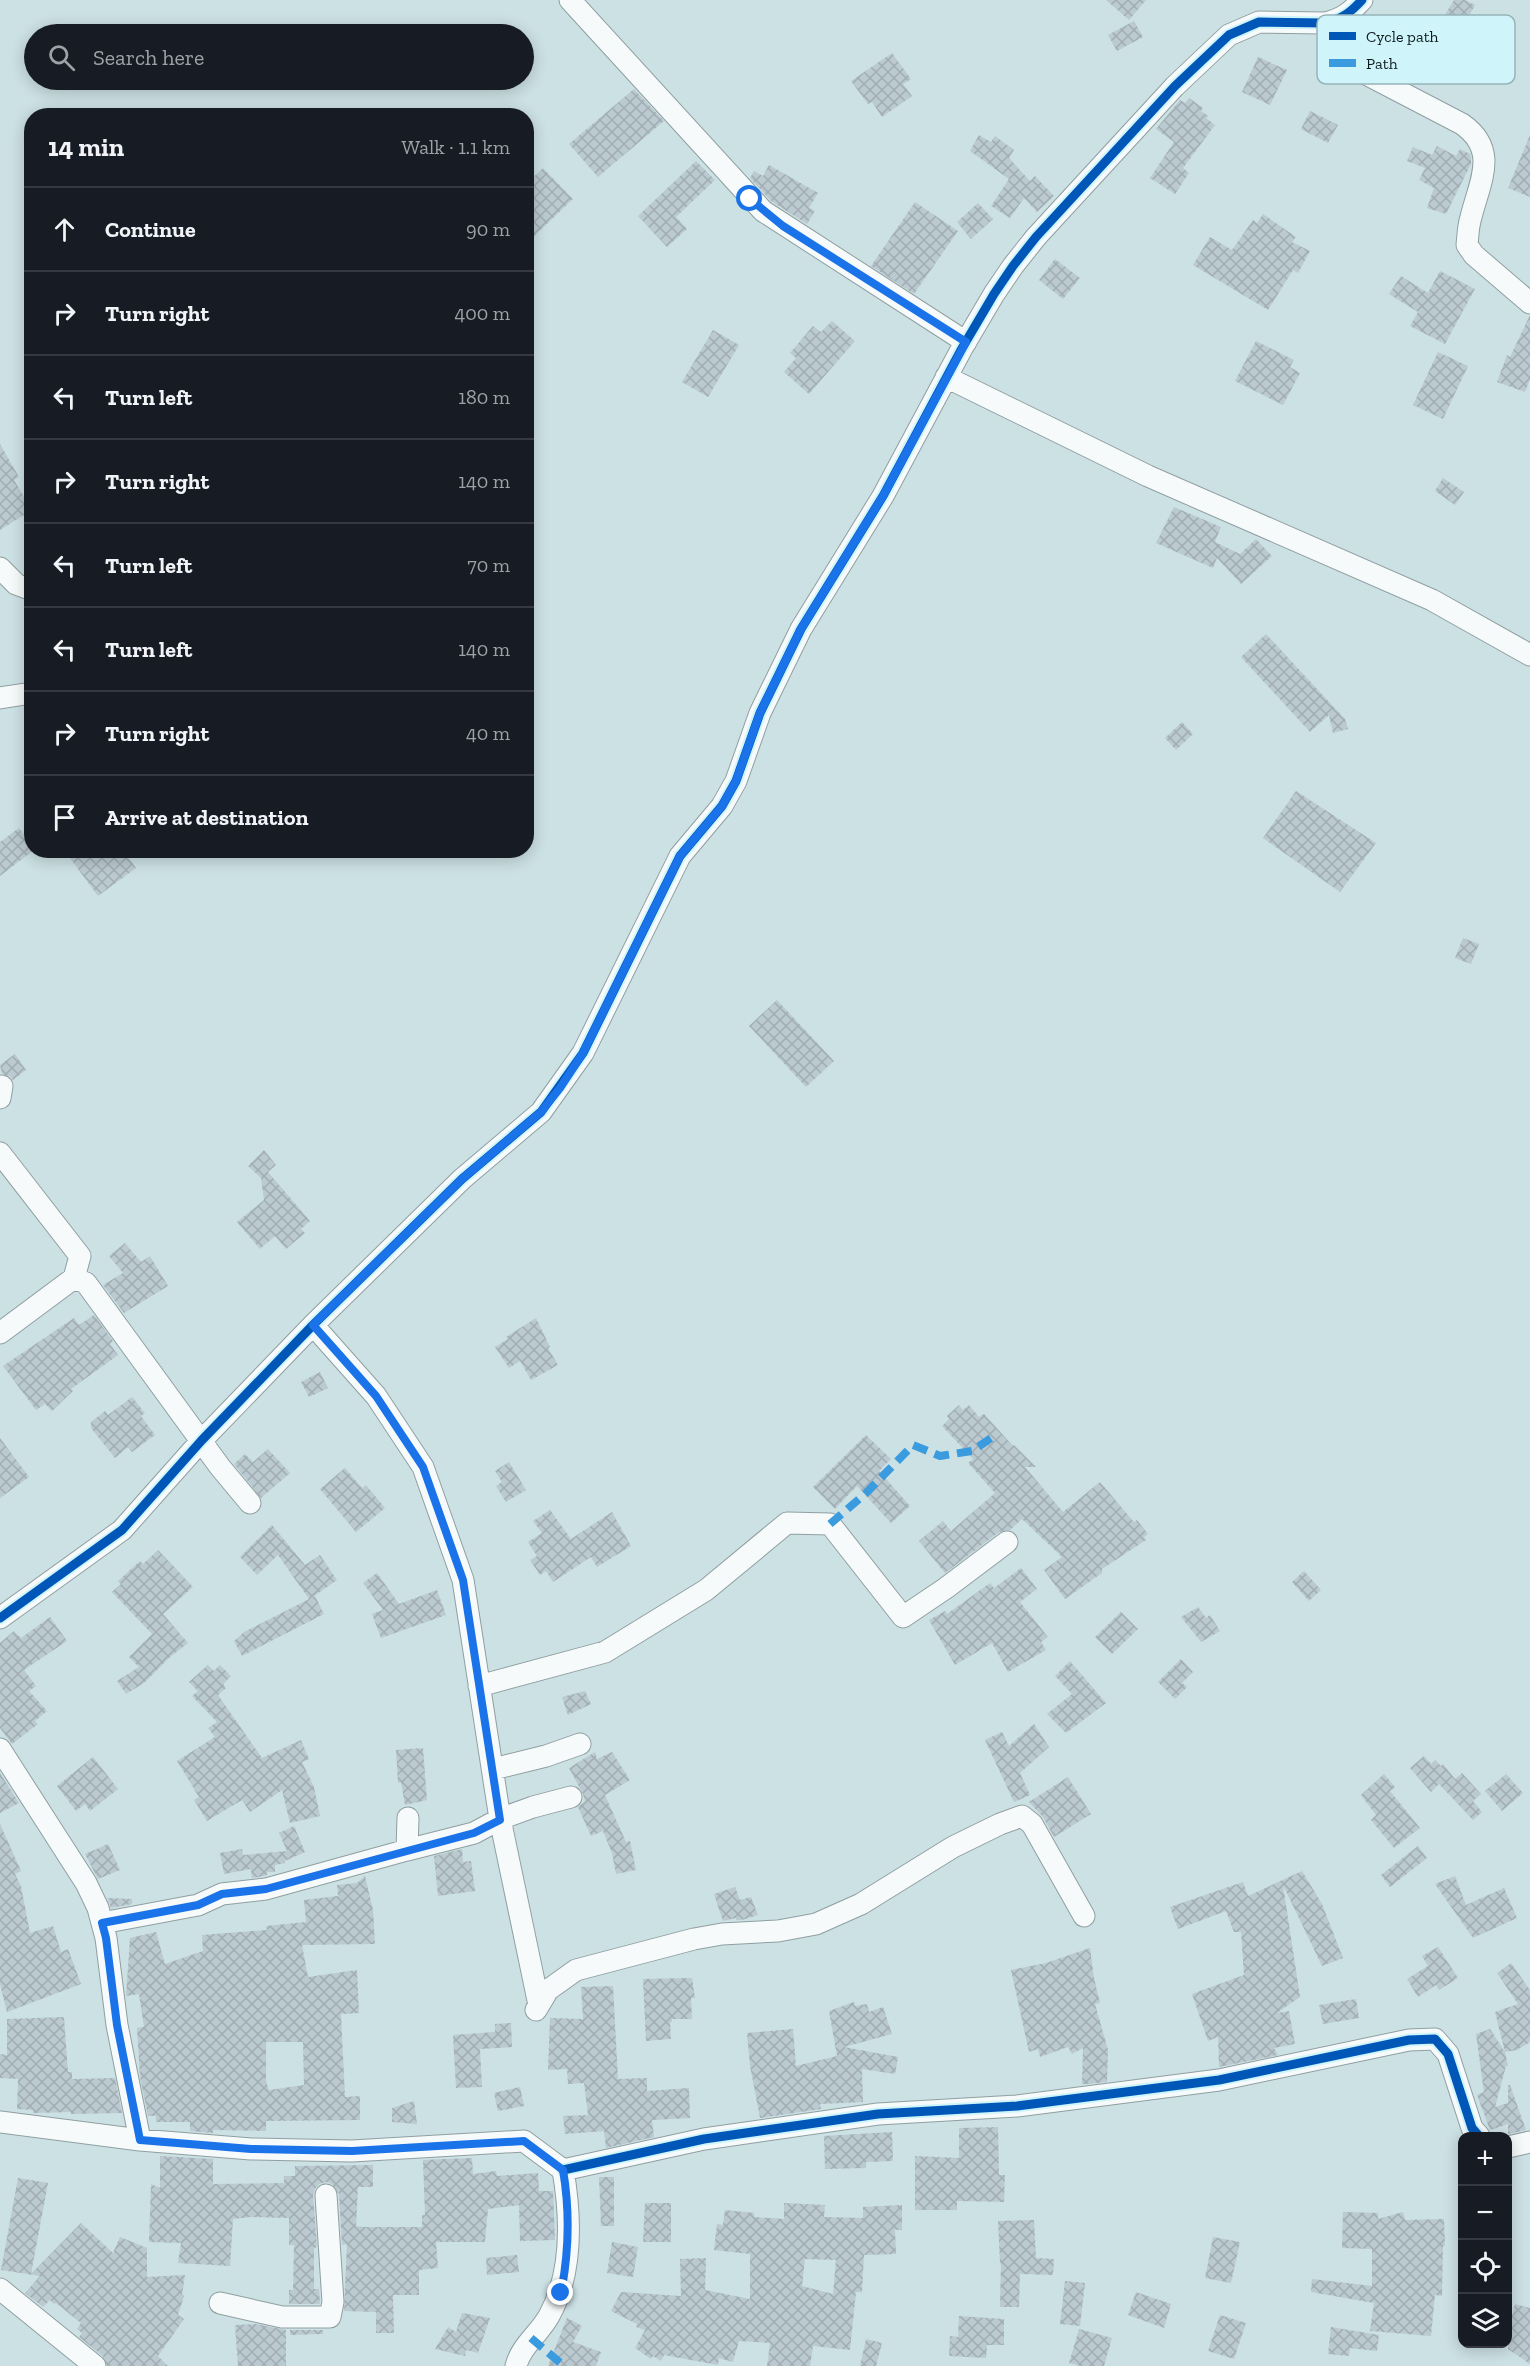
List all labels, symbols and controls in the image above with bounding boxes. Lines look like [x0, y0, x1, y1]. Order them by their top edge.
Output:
legend [1317, 15, 1515, 84]
search box [24, 24, 534, 90]
text: Cycle path [1366, 27, 1439, 46]
icon: search [45, 41, 78, 74]
text: Search here [93, 44, 204, 71]
text: Path [1366, 54, 1398, 73]
text: 14 min [48, 131, 124, 163]
text: Walk · 1.1 km [402, 135, 510, 159]
route start [736, 185, 762, 211]
icon: ahead [48, 213, 81, 246]
text: Continue [105, 216, 196, 243]
text: 90 m [466, 217, 510, 241]
icon: right [48, 297, 81, 330]
text: Turn right [105, 300, 209, 327]
text: 400 m [454, 301, 510, 325]
icon: left [48, 381, 81, 414]
text: Turn left [105, 384, 192, 411]
text: 180 m [458, 385, 510, 409]
icon: right [48, 465, 81, 498]
text: Turn right [105, 468, 209, 495]
text: 140 m [458, 469, 510, 493]
icon: left [48, 549, 81, 582]
text: Turn left [105, 552, 192, 579]
text: 70 m [467, 553, 510, 577]
icon: left [48, 633, 81, 666]
text: Turn left [105, 636, 192, 663]
text: 140 m [458, 637, 510, 661]
icon: right [48, 717, 81, 750]
text: Turn right [105, 720, 209, 747]
text: 40 m [466, 721, 510, 745]
icon: arrive [48, 801, 81, 834]
text: Arrive at destination [105, 804, 308, 831]
map controls [1458, 2132, 1512, 2348]
button: + [1458, 2132, 1512, 2186]
button: − [1458, 2186, 1512, 2240]
button: locate [1458, 2240, 1512, 2294]
route end [547, 2279, 573, 2305]
button: layers [1458, 2294, 1512, 2348]

